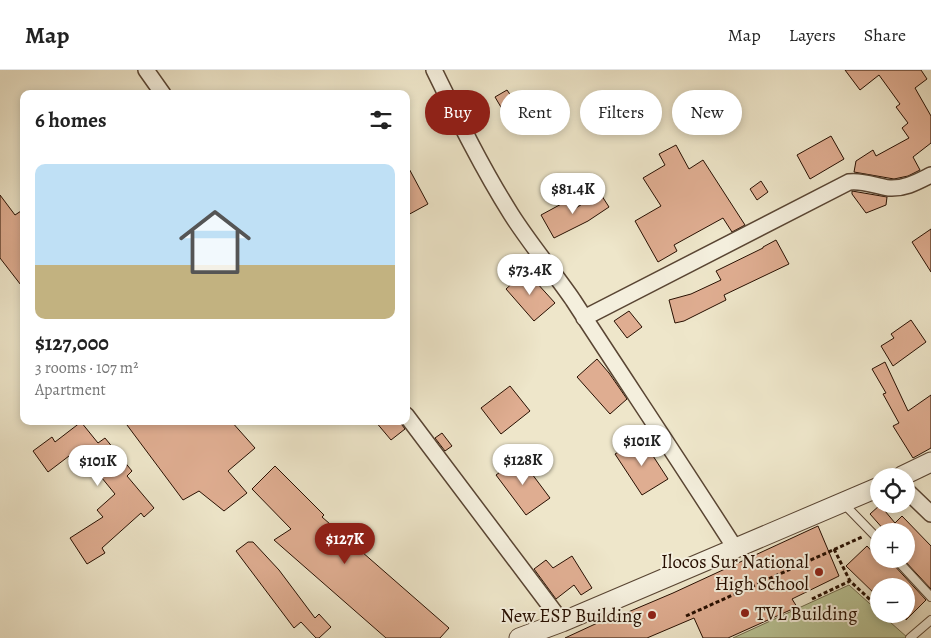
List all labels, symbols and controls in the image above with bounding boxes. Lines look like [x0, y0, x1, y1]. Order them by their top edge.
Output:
text: Map [25, 19, 69, 51]
text: Map [728, 23, 761, 47]
text: Layers [789, 23, 836, 47]
text: Share [864, 23, 906, 47]
chip: Buy [425, 90, 490, 135]
chip: Rent [500, 90, 570, 135]
chip: Filters [580, 90, 662, 135]
chip: New [672, 90, 742, 135]
text: 6 homes [35, 106, 107, 134]
icon: filters [367, 106, 395, 134]
pin: $81.4K [532, 172, 614, 215]
text: $81.4K [551, 178, 595, 200]
icon: home [170, 197, 260, 287]
pin: $73.4K [489, 254, 571, 296]
text: $73.4K [508, 259, 552, 281]
text: $127,000 [35, 329, 109, 357]
text: 3 rooms · 107 m² [35, 357, 138, 379]
text: Apartment [35, 379, 106, 401]
pin: $101K [607, 424, 677, 467]
text: $101K [623, 430, 661, 452]
pin: $101K [63, 444, 133, 487]
pin: $128K [488, 444, 558, 486]
text: $128K [503, 449, 543, 471]
text: $101K [79, 450, 117, 472]
map controls [870, 468, 915, 623]
button: locate [870, 468, 915, 513]
pin: $127K [310, 522, 380, 565]
button: + [870, 523, 915, 568]
text: $127K [326, 528, 364, 550]
place label: Ilocos Sur National High School [661, 549, 809, 597]
marker: Ilocos Sur National High School [813, 566, 825, 578]
button: − [870, 578, 915, 623]
place label: TVL Building [755, 601, 858, 627]
place label: New ESP Building [500, 603, 642, 629]
marker: TVL Building [739, 607, 751, 619]
marker: New ESP Building [646, 609, 658, 621]

